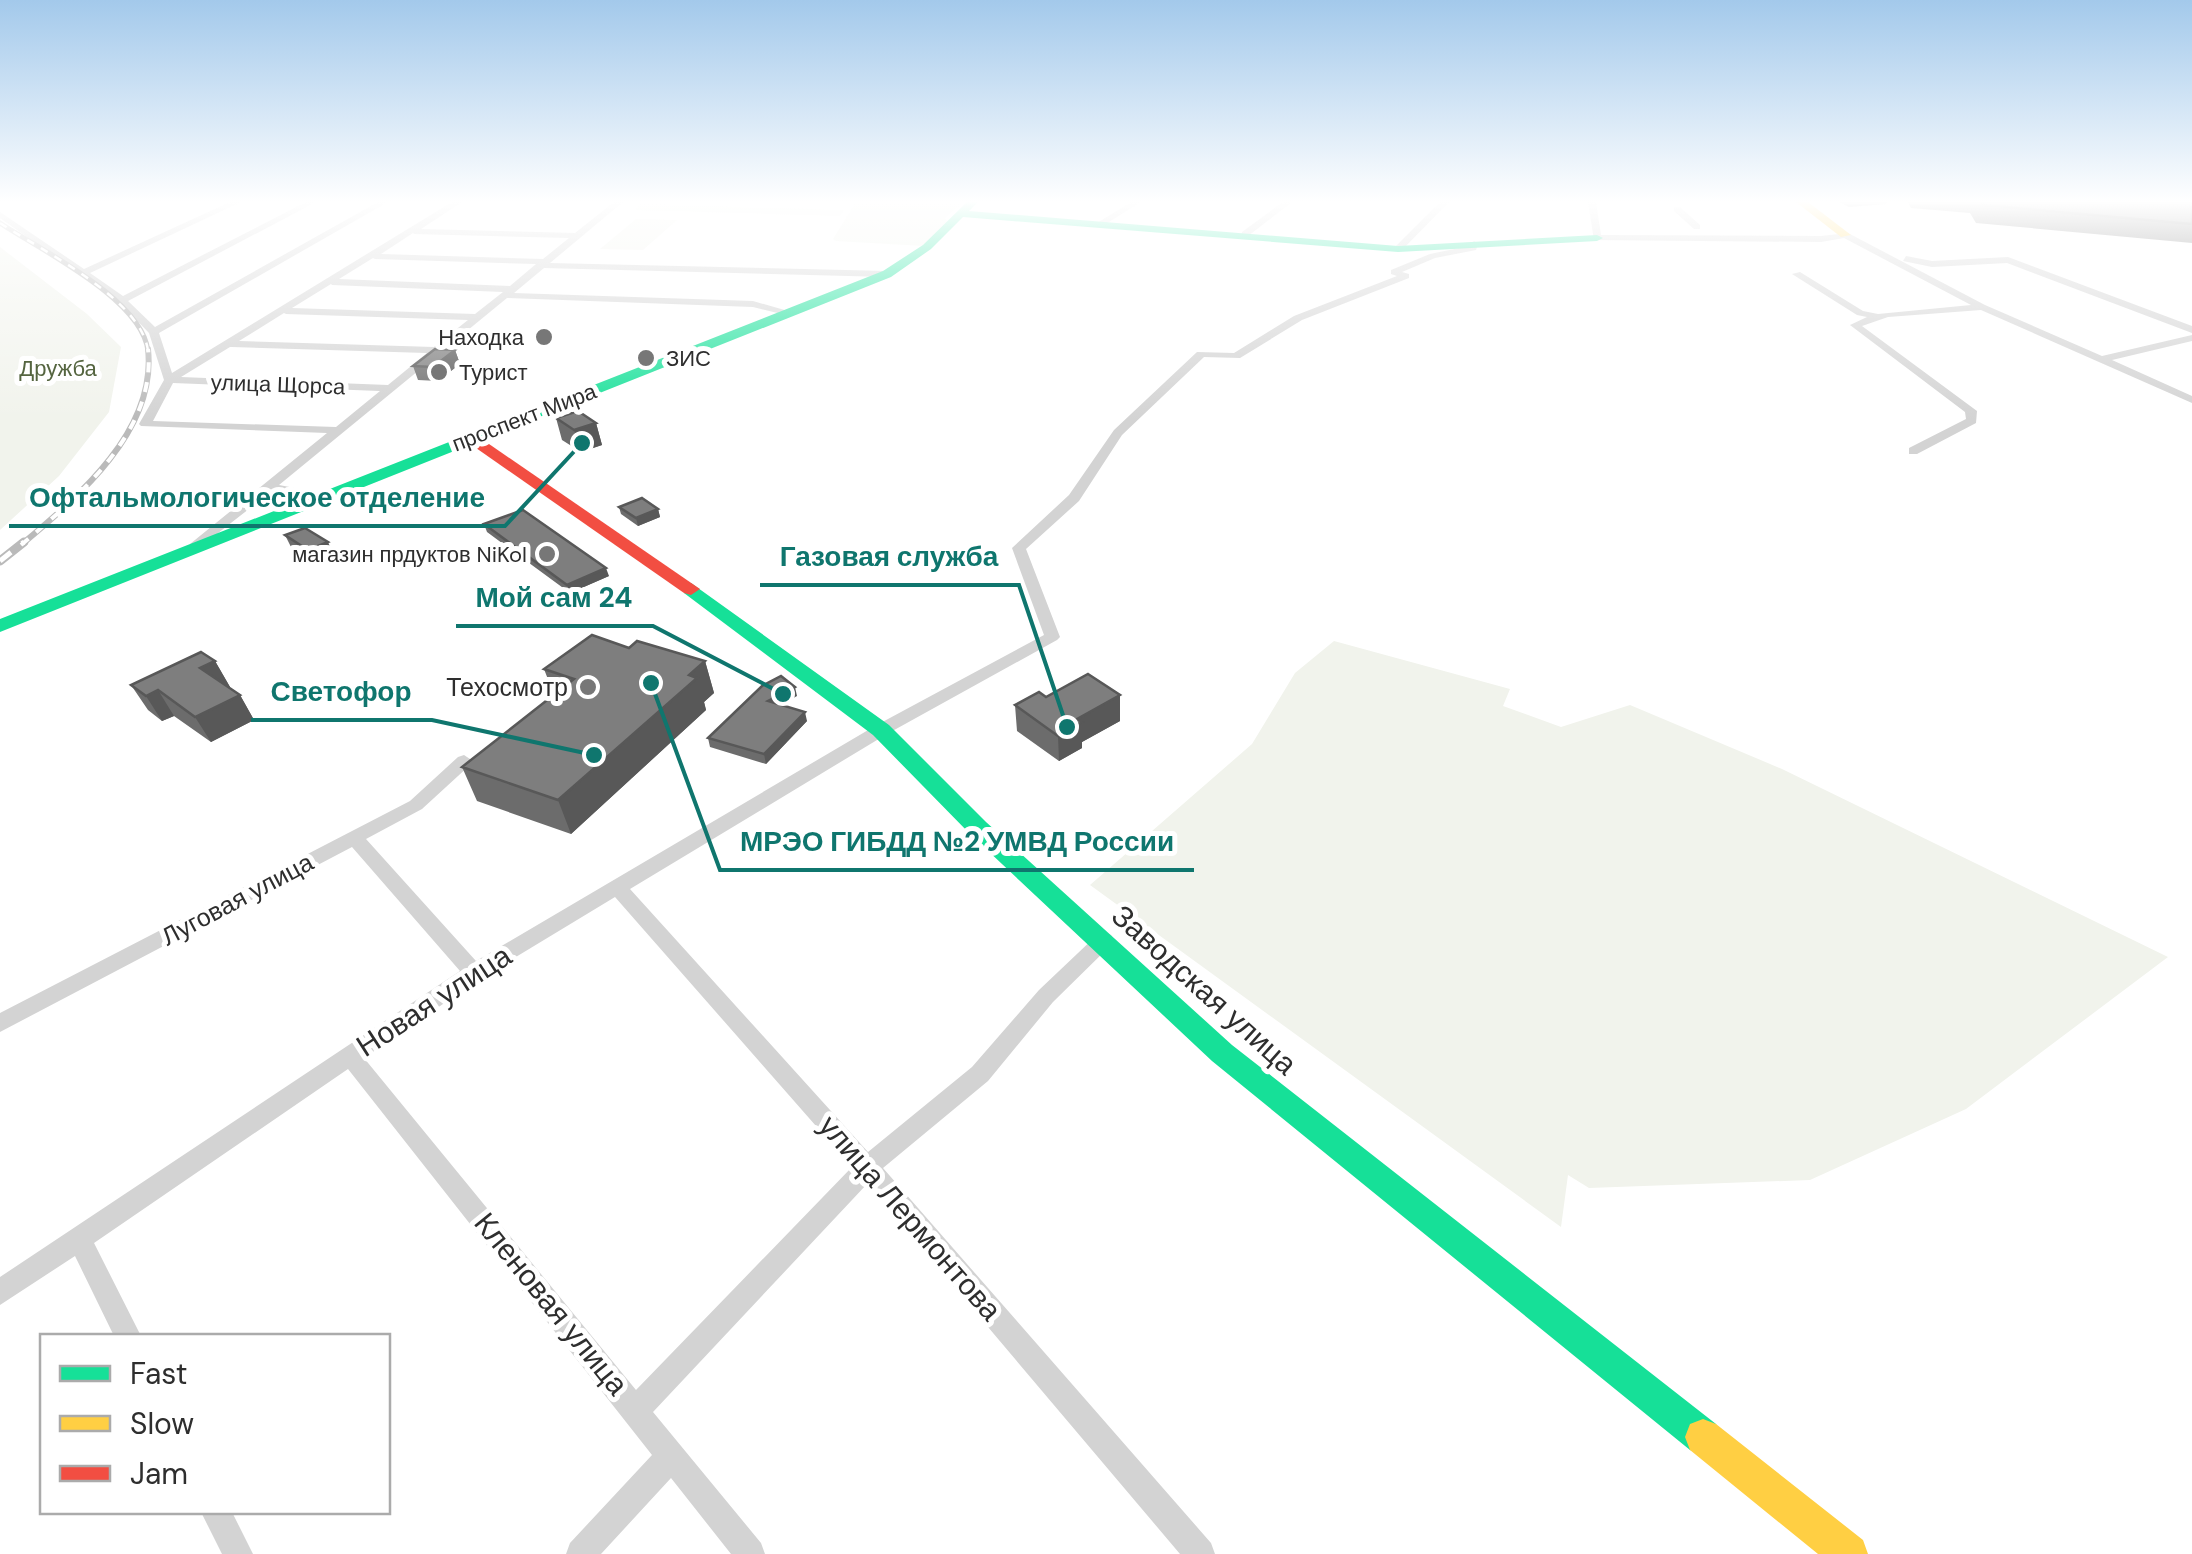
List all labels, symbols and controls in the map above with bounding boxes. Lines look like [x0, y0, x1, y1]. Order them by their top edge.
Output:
place label: Находка [438, 323, 525, 352]
marker: Находка [533, 326, 555, 348]
place label: ЗИС [666, 344, 711, 373]
marker: ЗИС [635, 347, 657, 369]
park label: Дружба [19, 354, 97, 383]
place label: Турист [459, 358, 528, 387]
marker: Турист [428, 361, 450, 383]
street label: улица Щорса [210, 368, 347, 401]
street label: проспект Мира [448, 376, 601, 458]
callout: Офтальмологическое отделение [9, 468, 505, 526]
text: Офтальмологическое отделение [29, 479, 485, 516]
callout: Газовая служба [760, 527, 1019, 585]
text: Газовая служба [780, 538, 999, 575]
place label: магазин прдуктов NiKol [292, 540, 527, 569]
marker: магазин прдуктов NiKol [536, 543, 558, 565]
callout: Мой сам 24 [456, 568, 653, 626]
text: Мой сам 24 [475, 579, 633, 616]
callout: Светофор [251, 662, 432, 720]
place label: Техосмотр [446, 671, 568, 704]
text: Светофор [270, 673, 412, 710]
marker: Техосмотр [577, 676, 599, 698]
callout: МРЭО ГИБДД №2 УМВД России [720, 812, 1194, 870]
text: МРЭО ГИБДД №2 УМВД России [740, 823, 1174, 860]
street label: Луговая улица [156, 846, 319, 953]
street label: Заводская улица [1104, 896, 1305, 1083]
street label: Новая улица [349, 936, 519, 1065]
street label: улица Лермонтова [810, 1107, 1011, 1329]
street label: Кленовая улица [466, 1204, 637, 1403]
legend [40, 1334, 390, 1514]
text: Fast [130, 1354, 188, 1393]
text: Slow [130, 1404, 194, 1443]
text: Jam [130, 1454, 188, 1493]

